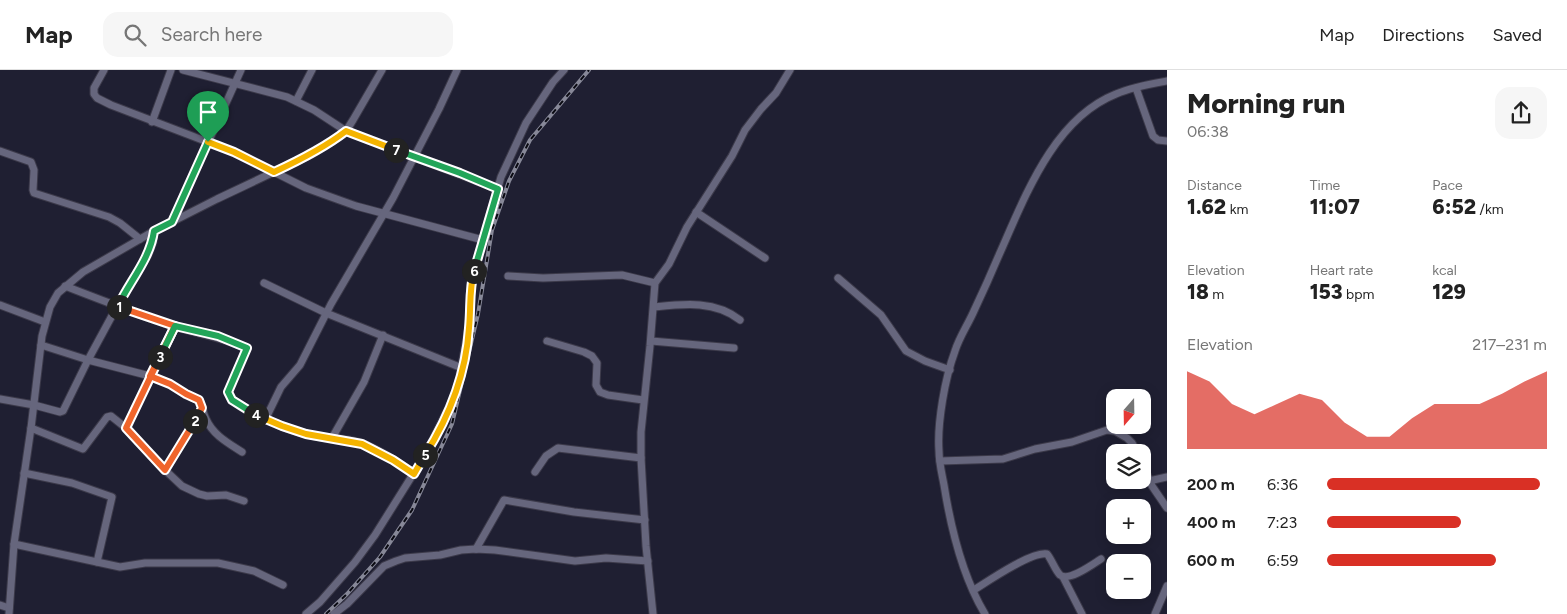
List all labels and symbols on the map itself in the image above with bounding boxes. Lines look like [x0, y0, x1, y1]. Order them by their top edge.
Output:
pin [187, 91, 229, 142]
pin: 7 [384, 138, 408, 162]
pin: 6 [462, 258, 486, 284]
pin: 1 [106, 294, 132, 320]
pin: 3 [148, 344, 172, 370]
north arrow [1106, 389, 1151, 434]
pin: 4 [244, 402, 268, 428]
pin: 2 [182, 408, 208, 434]
pin: 5 [412, 442, 438, 468]

